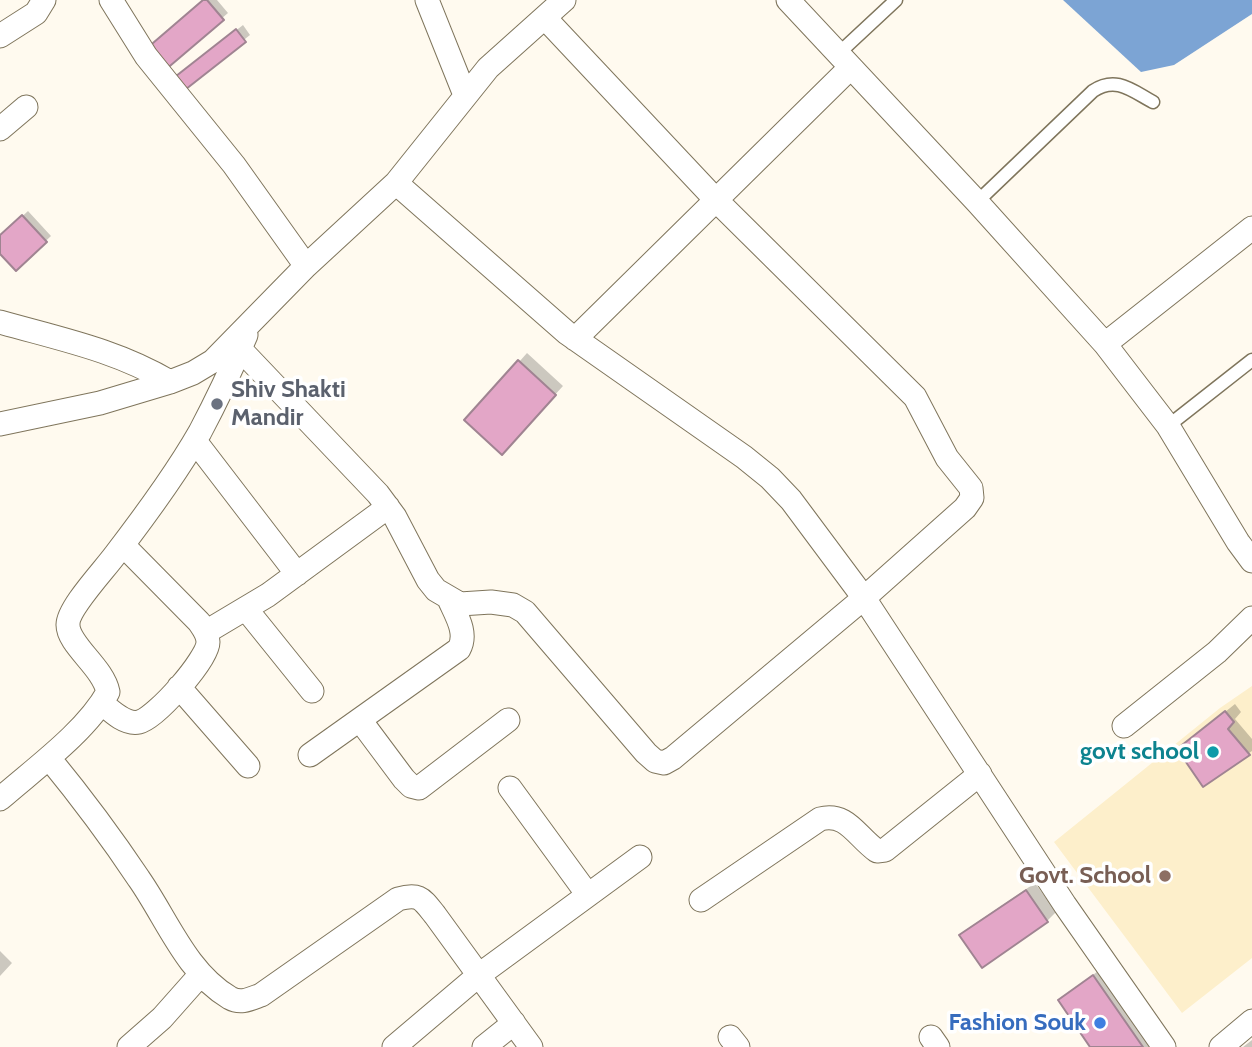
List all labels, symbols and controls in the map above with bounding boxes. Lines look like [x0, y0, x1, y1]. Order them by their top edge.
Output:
place label: Shiv Shakti Mandir [231, 376, 346, 432]
marker: Shiv Shakti Mandir [209, 396, 225, 412]
place label: govt school [1080, 738, 1199, 766]
marker: govt school [1205, 744, 1221, 760]
place label: Govt. School [1019, 862, 1151, 890]
marker: Govt. School [1157, 868, 1173, 884]
place label: Fashion Souk [948, 1009, 1086, 1037]
marker: Fashion Souk [1092, 1015, 1108, 1031]

